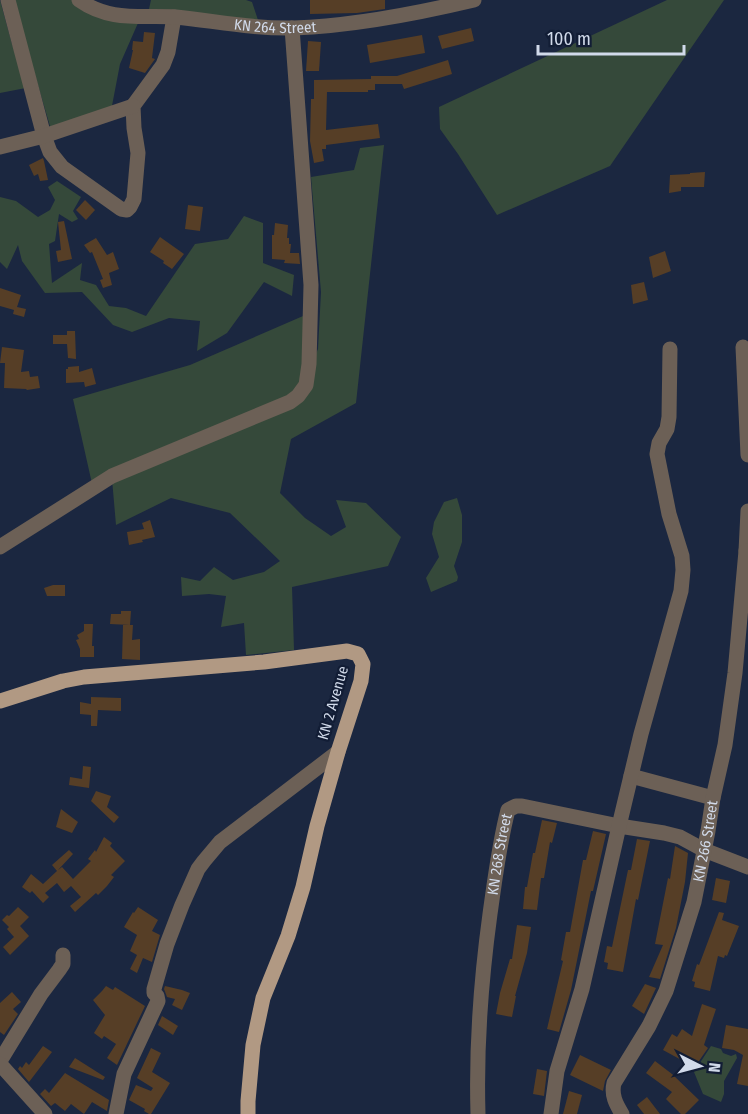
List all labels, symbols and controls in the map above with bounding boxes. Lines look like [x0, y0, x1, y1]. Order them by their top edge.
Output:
street label: KN 264 Street [233, 15, 317, 37]
scale bar [538, 18, 684, 56]
text: 100 m [547, 28, 591, 50]
street label: KN 2 Avenue [314, 664, 352, 742]
street label: KN 266 Street [689, 799, 722, 883]
street label: KN 268 Street [484, 811, 516, 896]
north arrow [670, 1036, 730, 1096]
text: N [704, 1062, 724, 1073]

